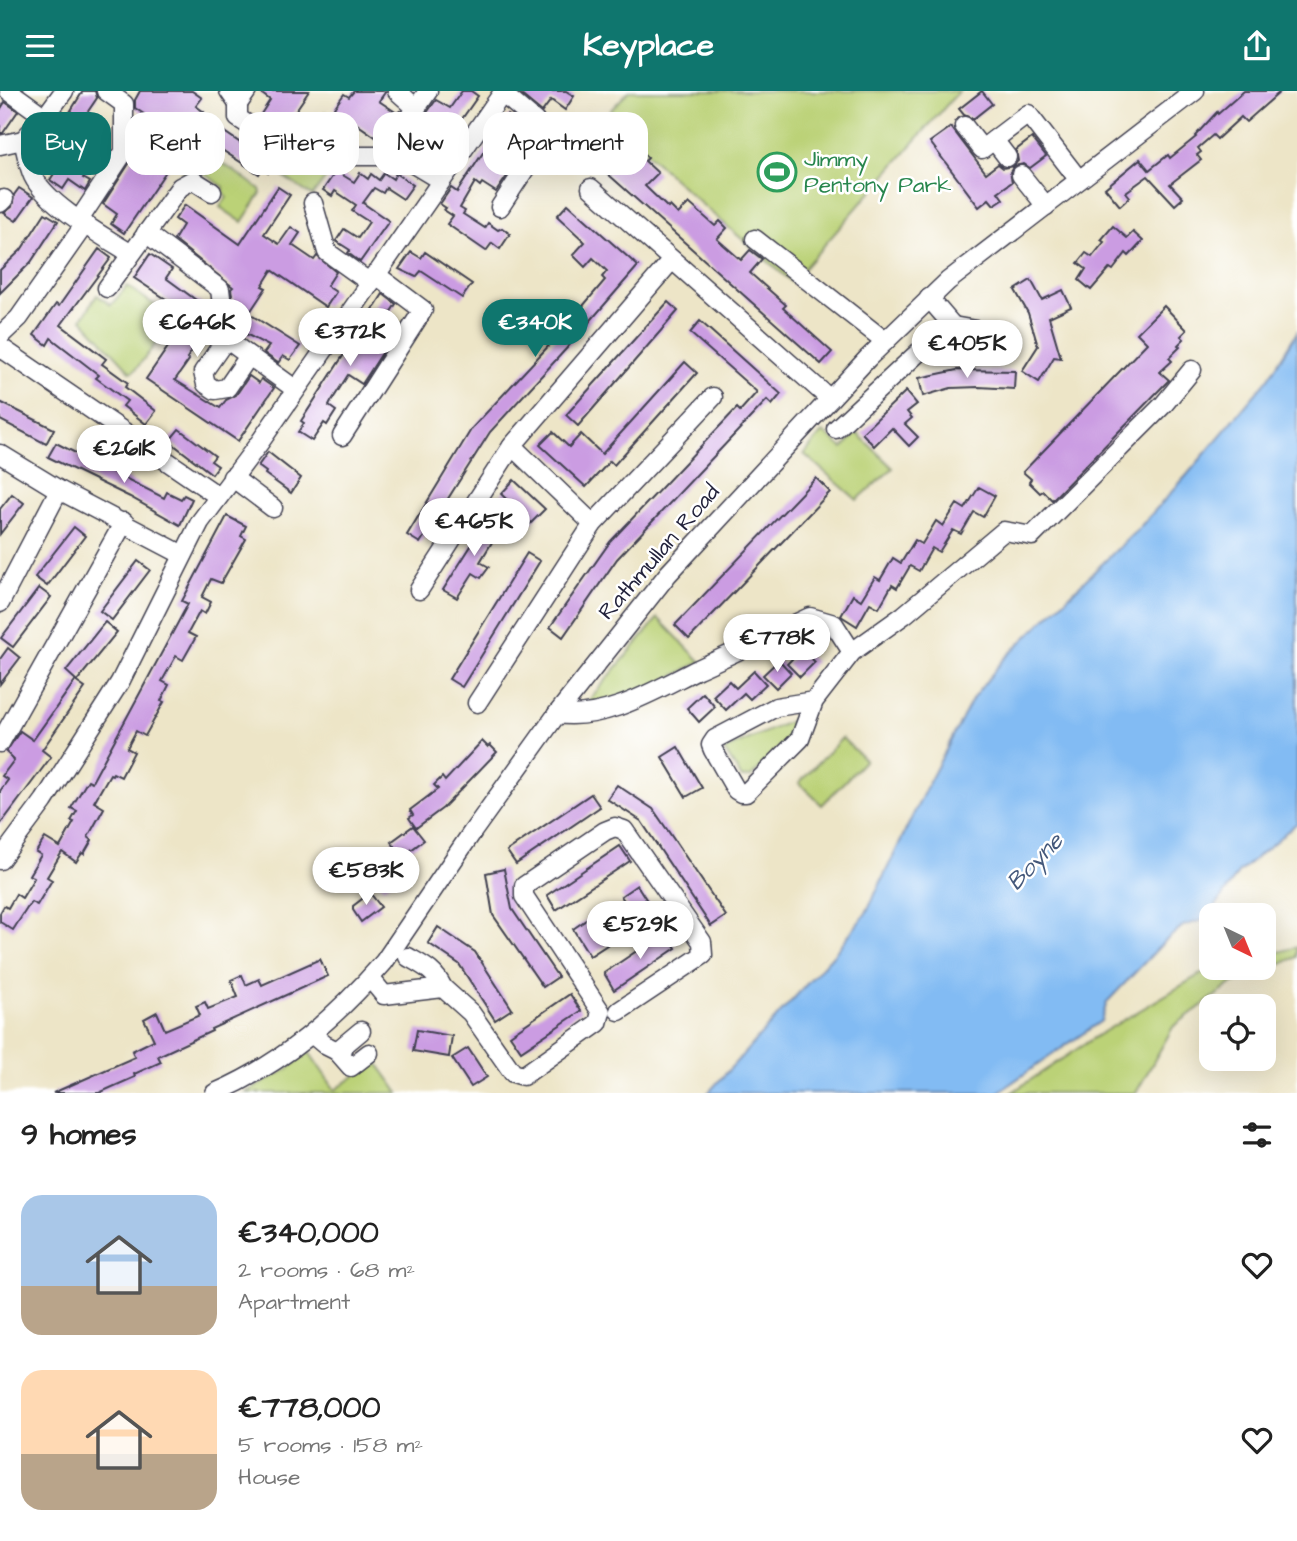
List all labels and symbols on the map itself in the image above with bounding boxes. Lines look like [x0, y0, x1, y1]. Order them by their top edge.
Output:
place label: Jimmy Pentony Park [804, 143, 951, 202]
sports icon: Jimmy Pentony Park [756, 151, 798, 193]
pin: €646K [148, 299, 246, 359]
pin: €340K [486, 299, 584, 359]
pin: €372K [301, 309, 399, 368]
pin: €405K [918, 321, 1016, 380]
pin: €261K [75, 425, 173, 485]
street label: Rathmullan Road [591, 477, 727, 627]
pin: €465K [425, 498, 523, 558]
pin: €778K [728, 615, 826, 674]
water label: Boyne [999, 825, 1072, 899]
pin: €583K [317, 847, 415, 907]
pin: €529K [591, 901, 689, 961]
north arrow [1199, 903, 1276, 980]

